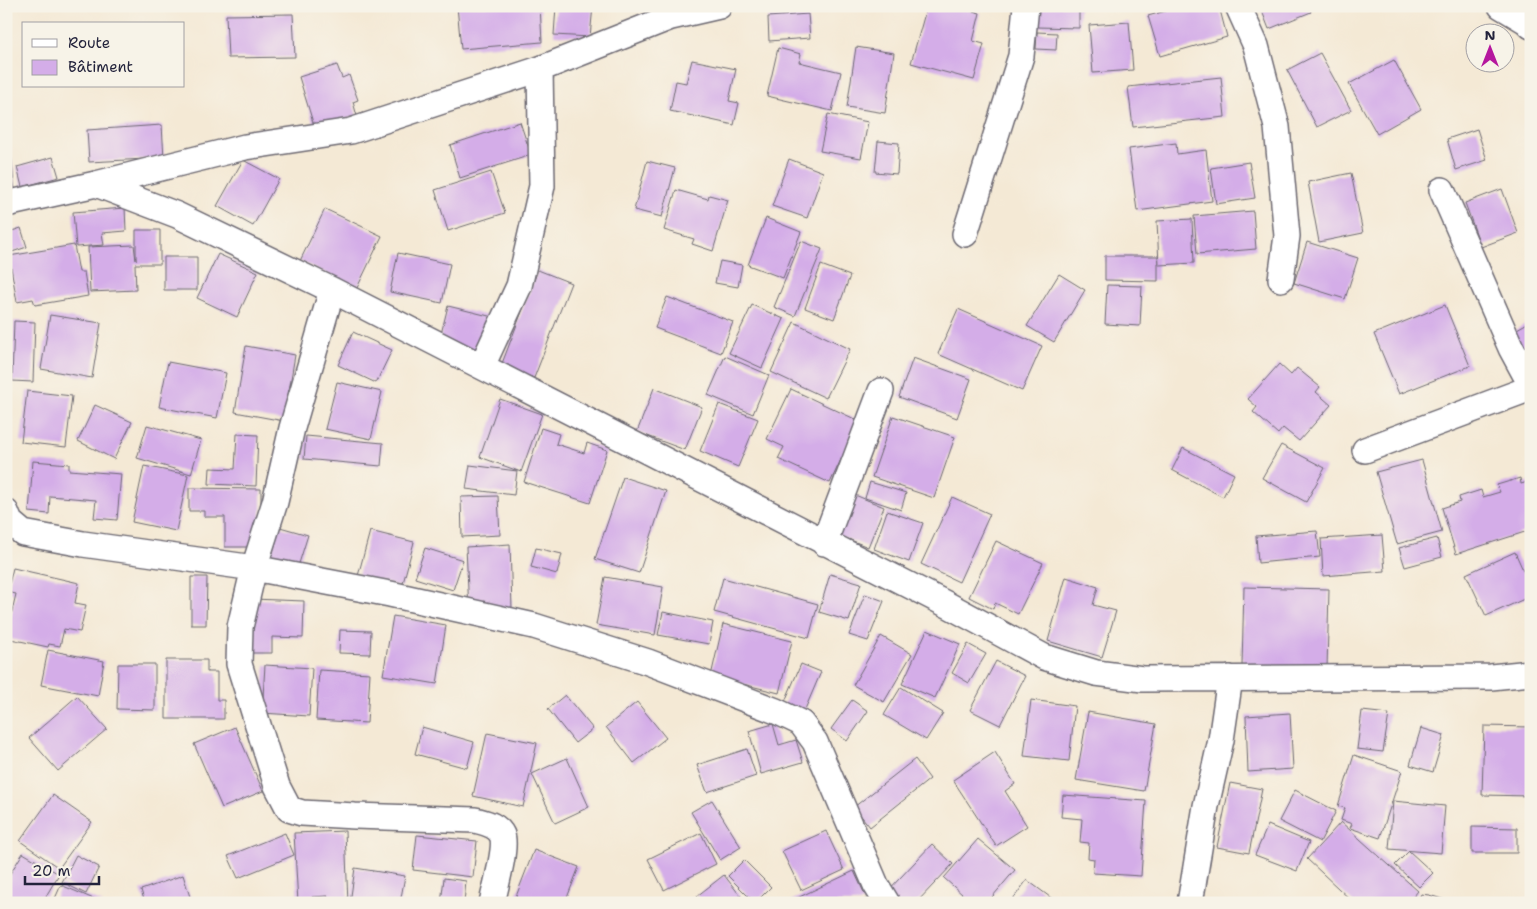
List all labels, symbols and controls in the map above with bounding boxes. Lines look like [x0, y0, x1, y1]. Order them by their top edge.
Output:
legend [22, 22, 185, 88]
north arrow [1464, 22, 1514, 72]
text: N [1484, 26, 1496, 44]
text: Route [68, 33, 110, 53]
text: Bâtiment [68, 57, 133, 77]
scale bar [25, 854, 99, 886]
text: 20 m [32, 861, 71, 881]

